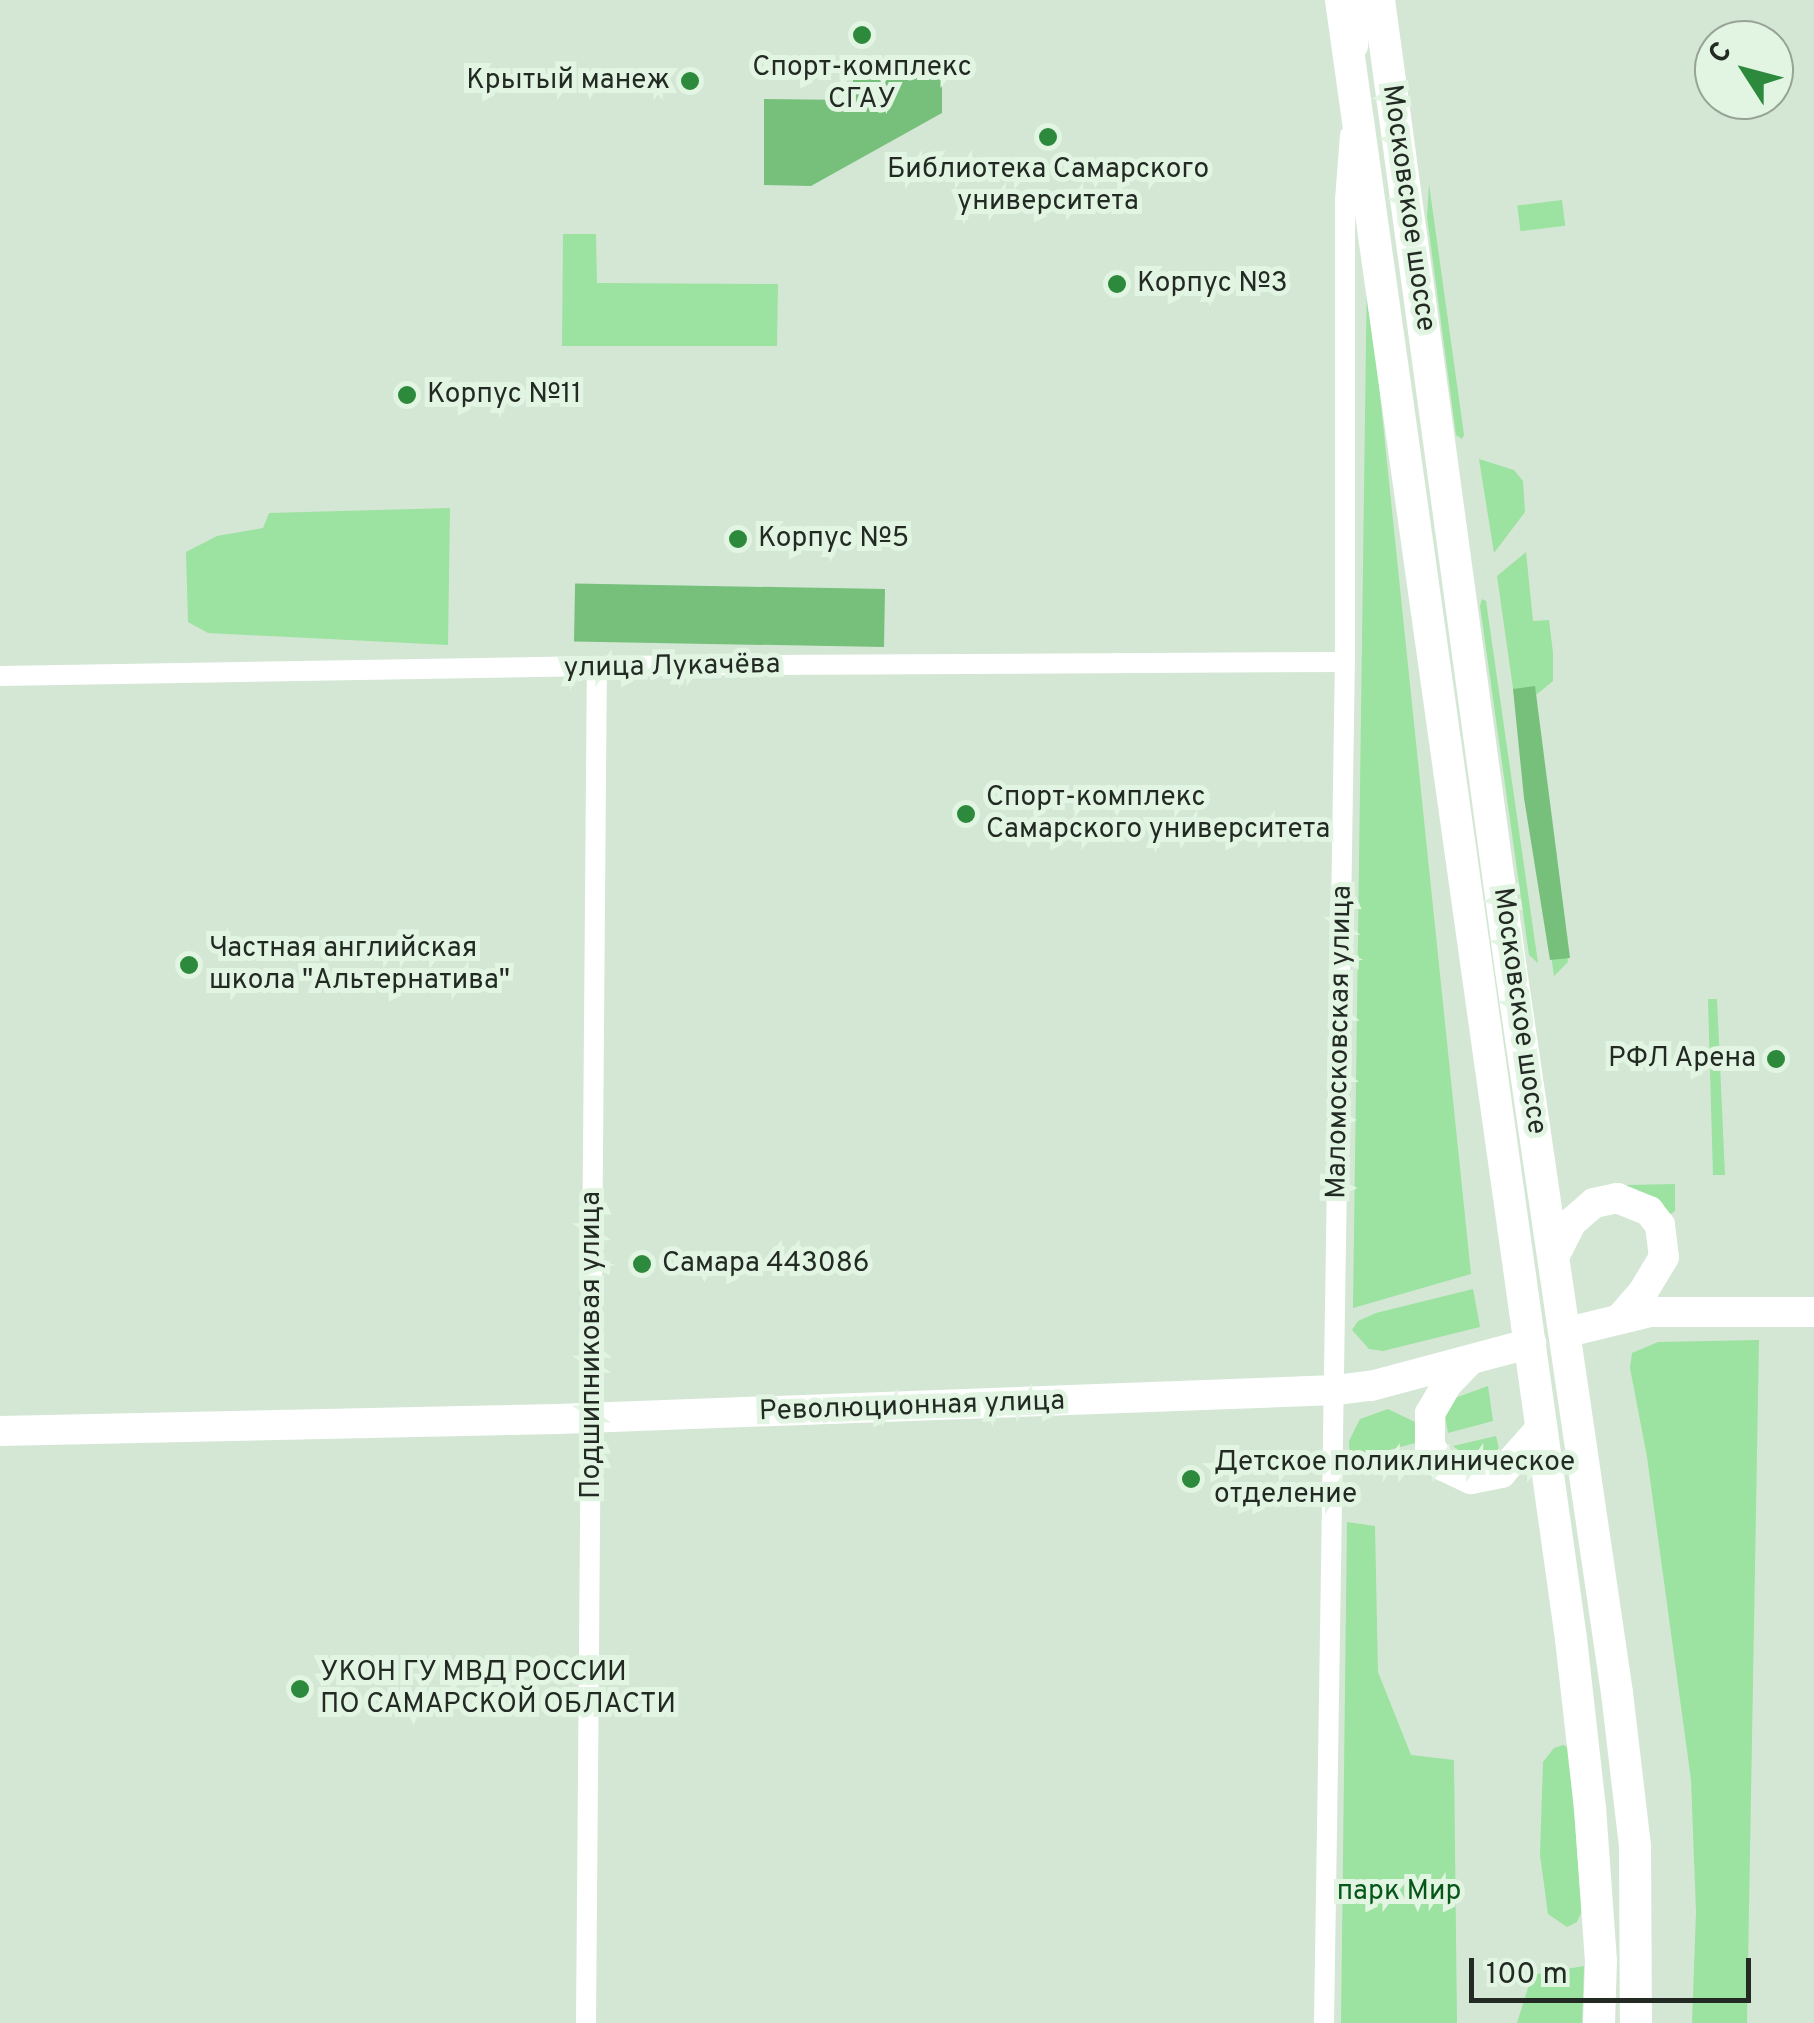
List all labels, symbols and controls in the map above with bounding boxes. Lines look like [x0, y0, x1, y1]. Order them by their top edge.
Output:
north arrow [1694, 20, 1794, 120]
marker: Спорт-комплекс СГАУ [851, 24, 873, 46]
text: С [1702, 36, 1741, 71]
place label: Спорт-комплекс СГАУ [752, 51, 972, 117]
place label: Крытый манеж [466, 64, 670, 98]
marker: Крытый манеж [679, 70, 701, 92]
street label: Московское шоссе [1374, 82, 1442, 334]
marker: Библиотека Самарского университета [1037, 126, 1059, 148]
place label: Библиотека Самарского университета [887, 153, 1209, 219]
place label: Корпус №3 [1137, 267, 1288, 301]
marker: Корпус №3 [1106, 273, 1128, 295]
place label: Корпус №11 [427, 378, 582, 412]
marker: Корпус №11 [396, 384, 418, 406]
place label: Корпус №5 [758, 522, 909, 556]
marker: Корпус №5 [727, 528, 749, 550]
street label: улица Лукачёва [563, 648, 781, 686]
place label: Спорт-комплекс Самарского университета [986, 781, 1330, 847]
marker: Спорт-комплекс Самарского университета [955, 803, 977, 825]
street label: Маломосковская улица [1320, 885, 1360, 1199]
street label: Московское шоссе [1485, 885, 1553, 1137]
place label: Частная английская школа "Альтернатива" [209, 932, 510, 998]
marker: Частная английская школа "Альтернатива" [178, 954, 200, 976]
place label: РФЛ Арена [1607, 1042, 1756, 1076]
marker: РФЛ Арена [1765, 1048, 1787, 1070]
street label: Подшипниковая улица [575, 1191, 609, 1499]
place label: Самара 443086 [662, 1247, 869, 1281]
marker: Самара 443086 [631, 1253, 653, 1275]
street label: Революционная улица [758, 1385, 1066, 1429]
place label: Детское поликлиническое отделение [1214, 1446, 1575, 1512]
marker: Детское поликлиническое отделение [1178, 1466, 1204, 1492]
place label: УКОН ГУ МВД РОССИИ ПО САМАРСКОЙ ОБЛАСТИ [320, 1656, 676, 1722]
marker: УКОН ГУ МВД РОССИИ ПО САМАРСКОЙ ОБЛАСТИ [289, 1678, 311, 1700]
park label: парк Мир [1337, 1875, 1461, 1909]
scale bar [1474, 1938, 1756, 2000]
text: 100 m [1486, 1957, 1568, 1994]

